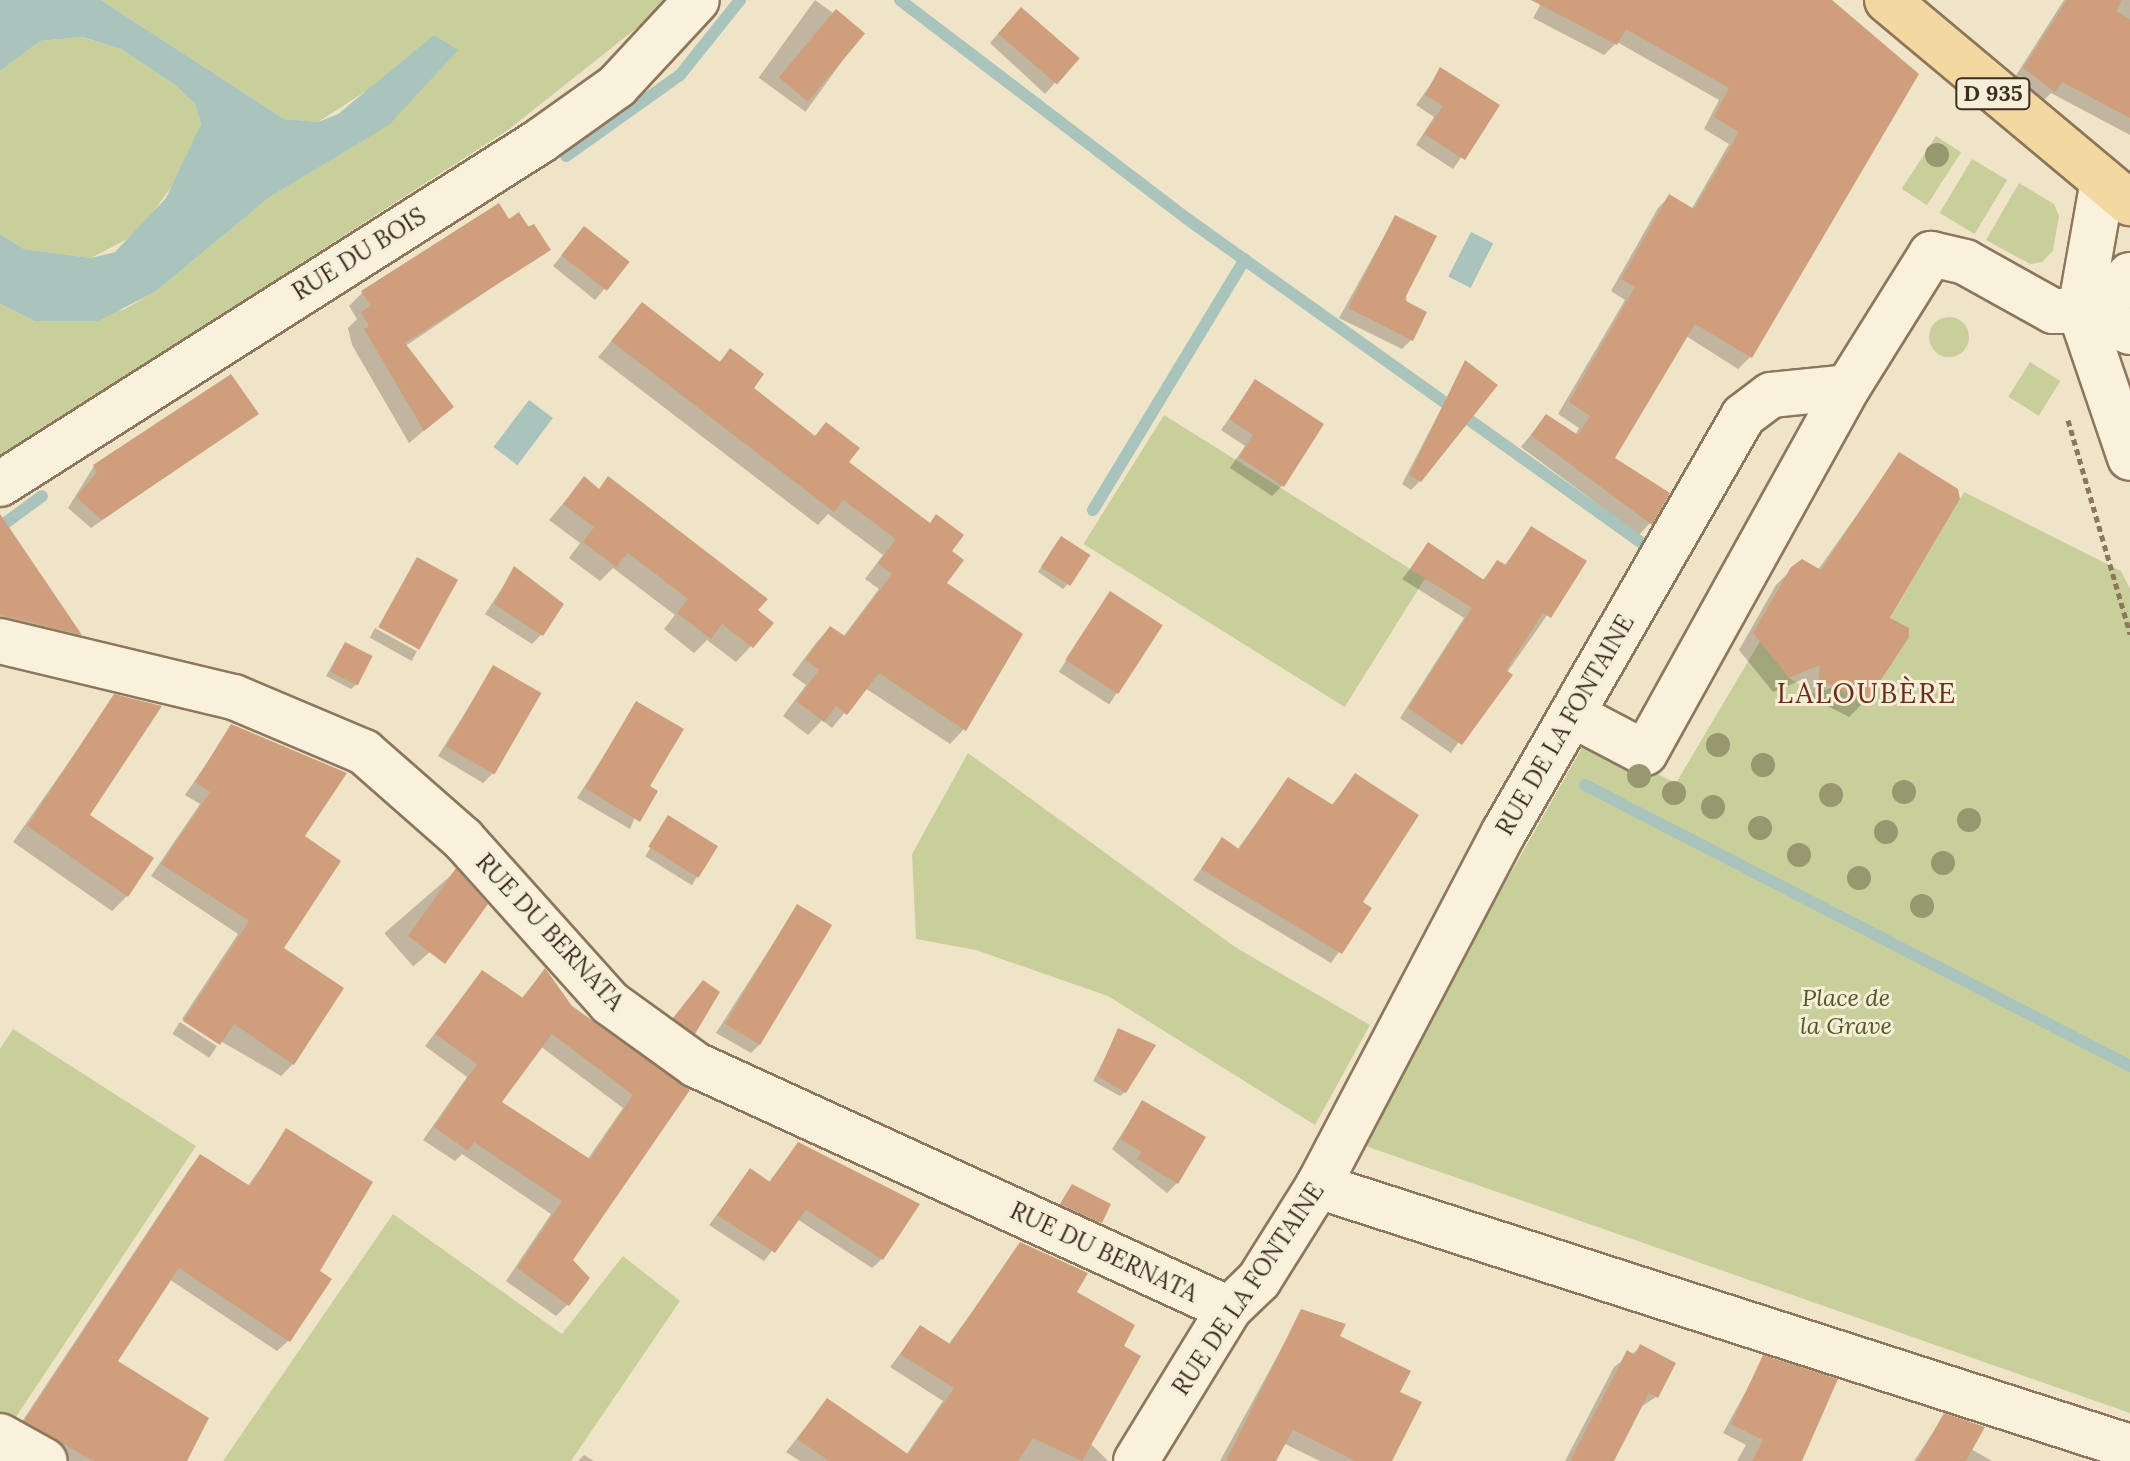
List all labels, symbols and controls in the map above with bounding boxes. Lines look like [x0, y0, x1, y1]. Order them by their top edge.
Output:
road number: D 935 [1955, 76, 2031, 112]
street label: RUE DU BOIS [287, 202, 431, 306]
street label: RUE DE LA FONTAINE [1490, 610, 1640, 840]
district label: LALOUBÈRE [1777, 676, 1957, 710]
street label: RUE DU BERNATA [470, 848, 630, 1016]
park label: Place de la Grave [1800, 984, 1892, 1040]
street label: RUE DE LA FONTAINE [1166, 1177, 1330, 1401]
street label: RUE DU BERNATA [1006, 1196, 1202, 1308]

